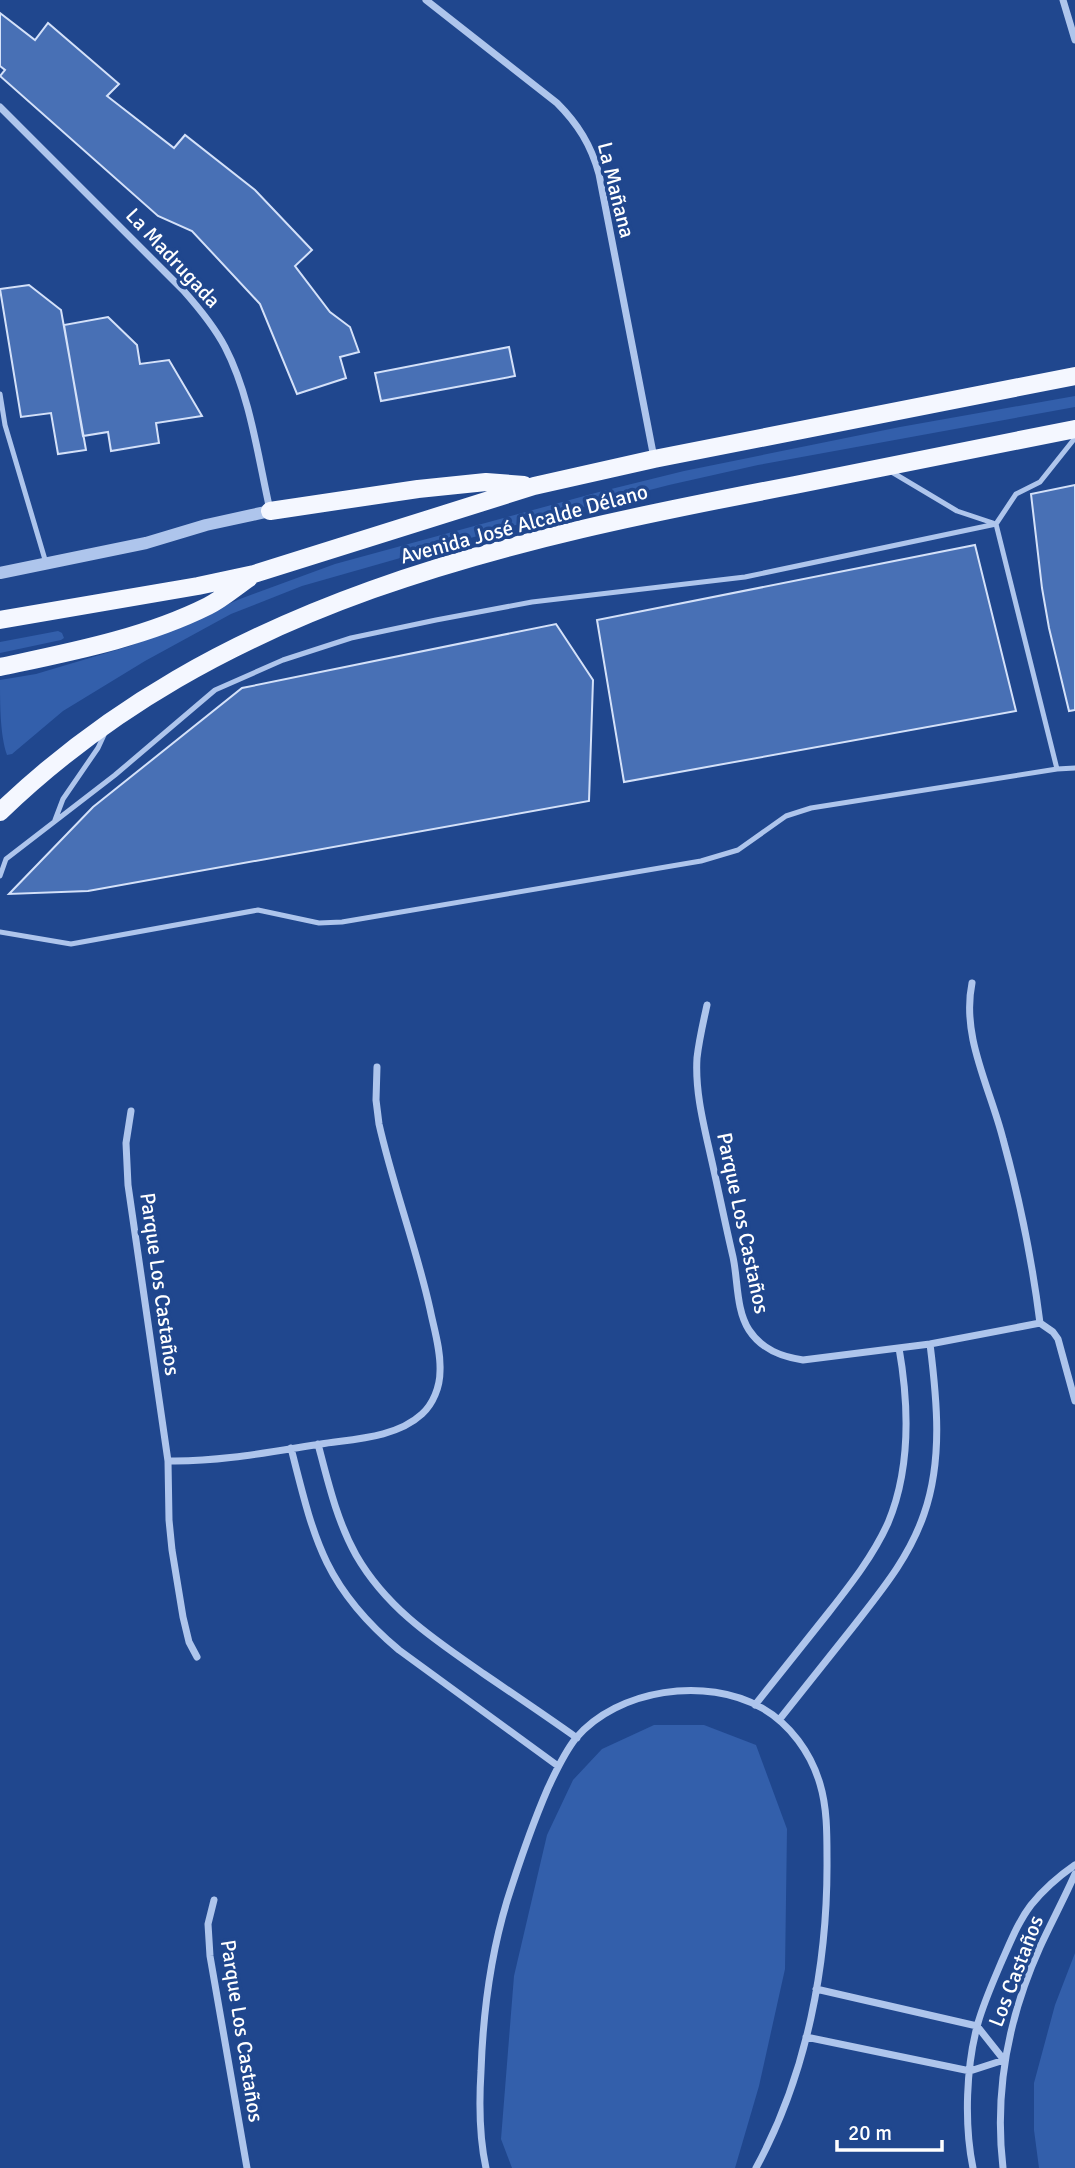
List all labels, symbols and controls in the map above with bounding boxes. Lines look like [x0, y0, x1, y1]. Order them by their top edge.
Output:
street label: La Mañana [592, 139, 640, 241]
street label: La Madrugada [120, 203, 226, 313]
street label: Avenida José Alcalde Délano [397, 478, 651, 570]
street label: Parque Los Castaños [711, 1130, 775, 1316]
street label: Parque Los Castaños [134, 1191, 186, 1377]
street label: Los Castaños [983, 1912, 1049, 2030]
street label: Parque Los Castaños [215, 1938, 269, 2124]
scale bar [837, 2108, 942, 2152]
text: 20 m [848, 2120, 892, 2146]

